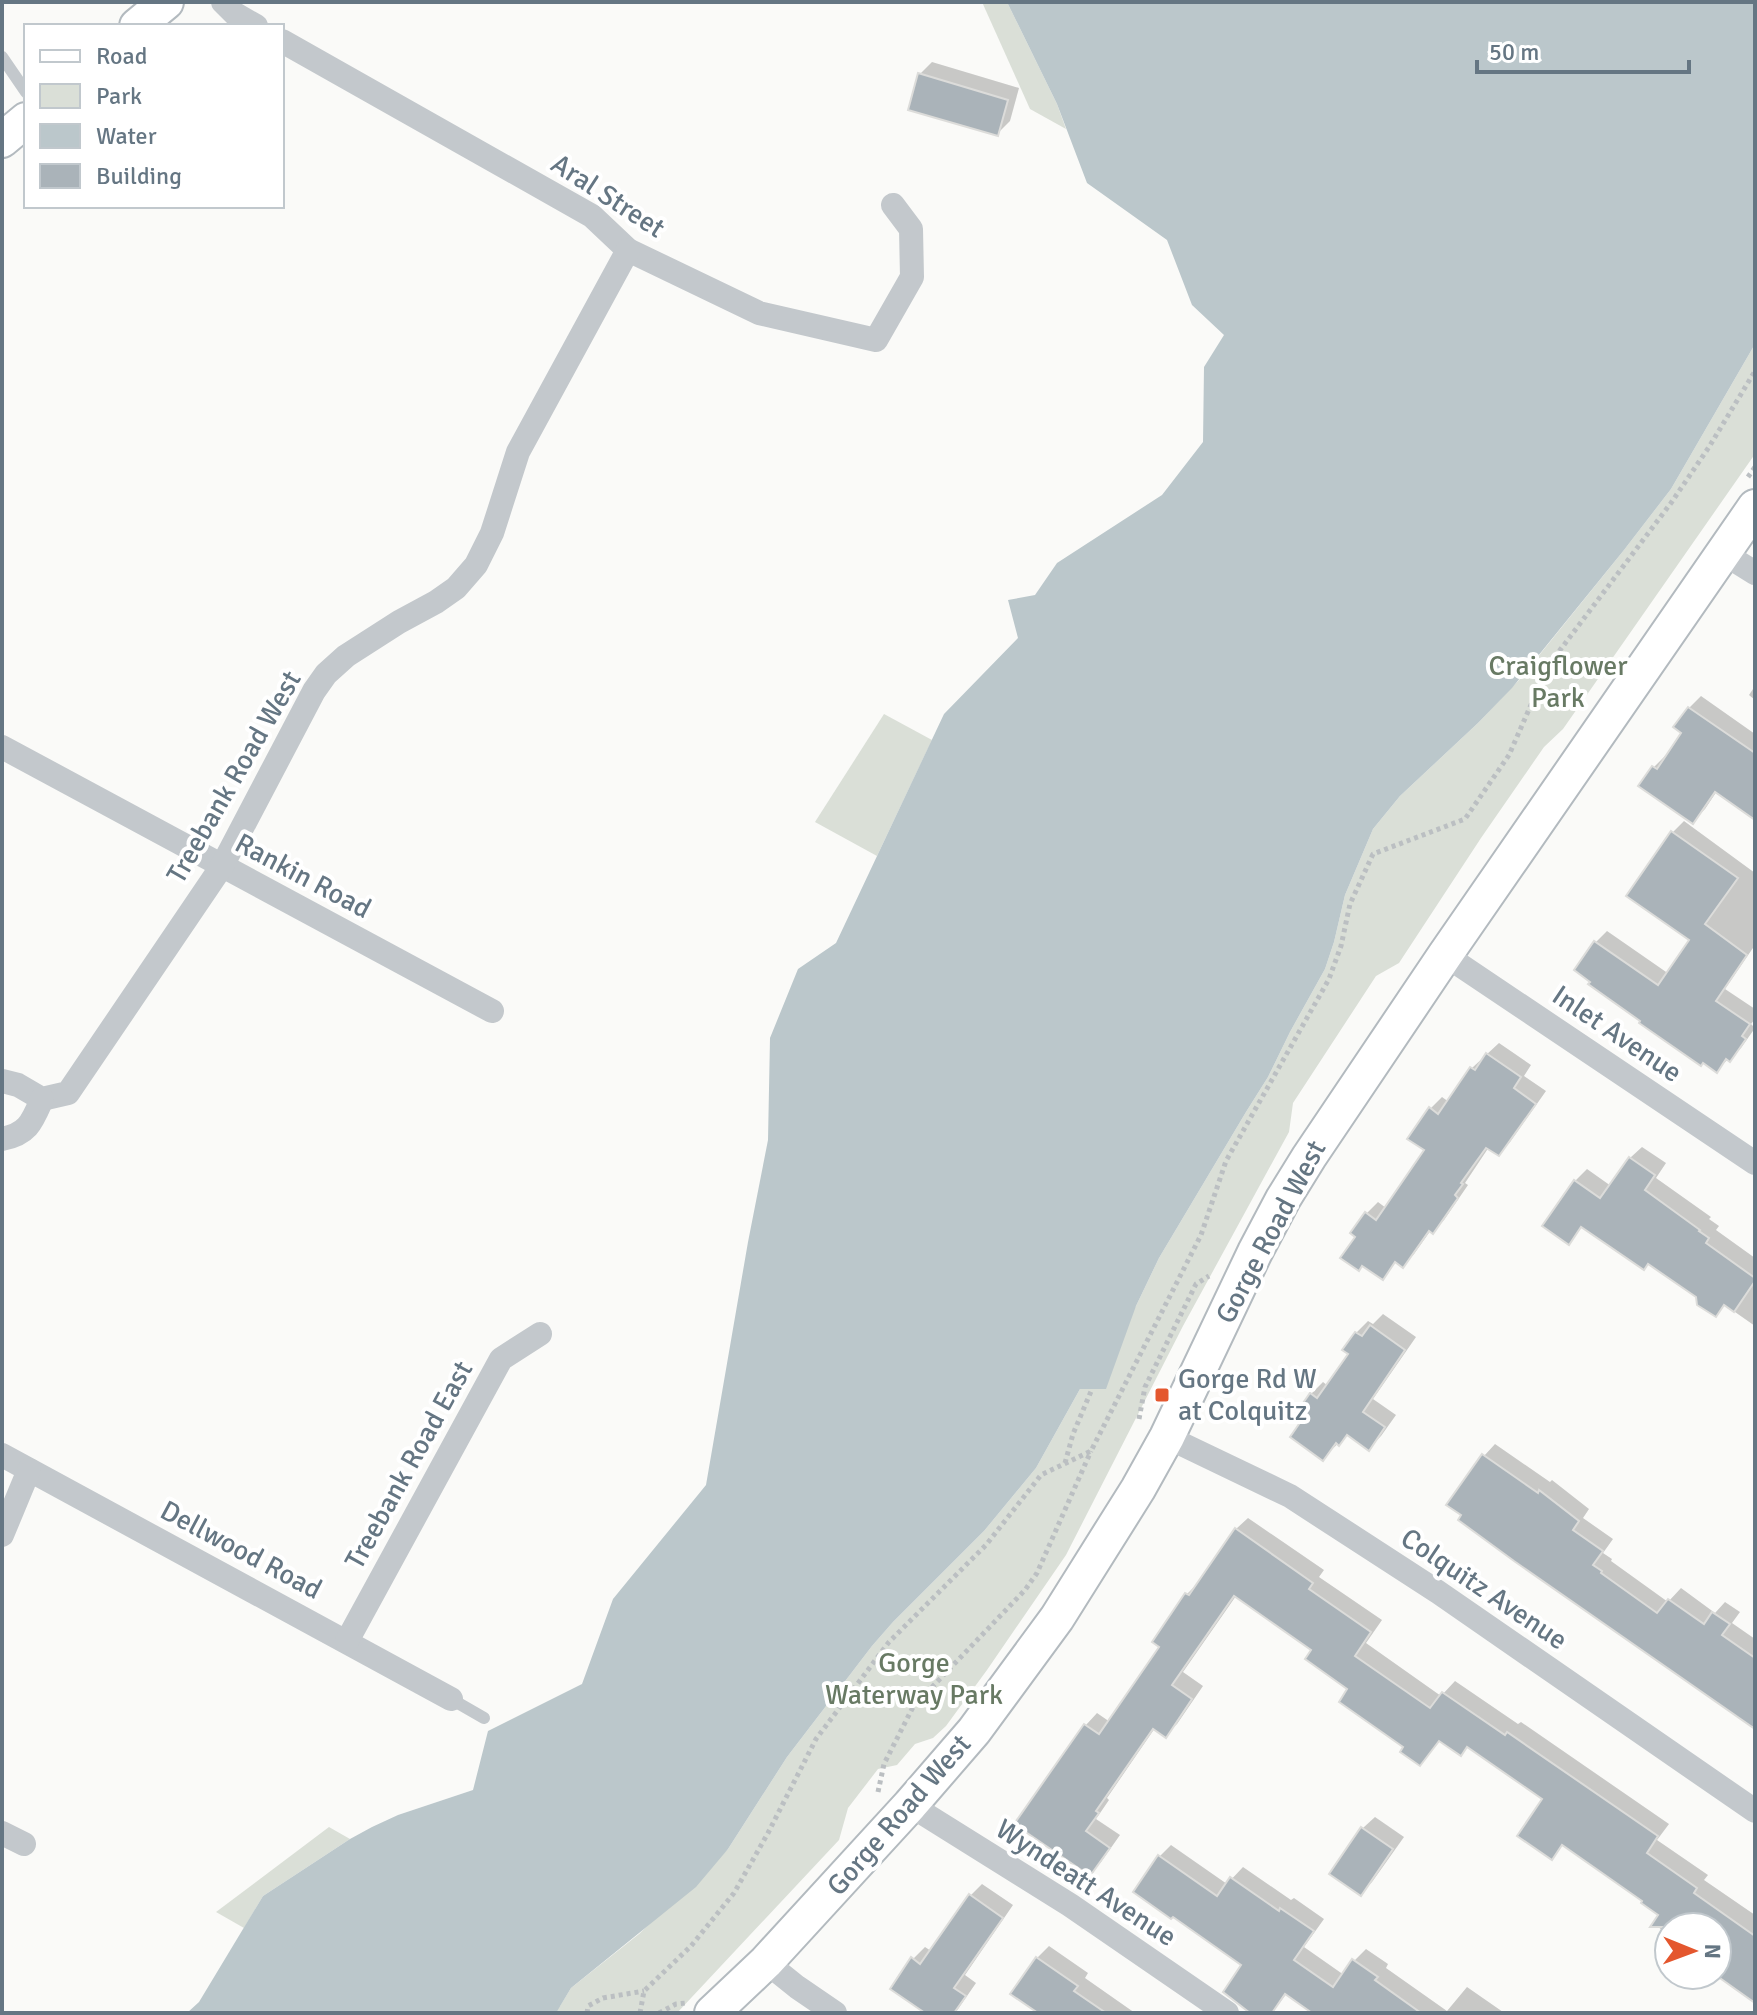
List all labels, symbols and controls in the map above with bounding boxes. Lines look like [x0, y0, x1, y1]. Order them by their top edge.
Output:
legend [24, 24, 284, 208]
scale bar [1477, 24, 1689, 74]
text: 50 m [1489, 37, 1539, 67]
text: Road [96, 41, 147, 71]
text: Park [96, 81, 142, 111]
text: Water [96, 121, 157, 151]
street label: Aral Street [545, 147, 671, 245]
text: Building [96, 161, 182, 191]
park label: Craigflower Park [1488, 649, 1628, 715]
street label: Treebank Road West [159, 665, 309, 889]
street label: Rankin Road [229, 826, 377, 926]
street label: Inlet Avenue [1546, 978, 1688, 1090]
street label: Gorge Road West [1208, 1134, 1334, 1329]
street label: Treebank Road East [338, 1355, 480, 1575]
place label: Gorge Rd W at Colquitz [1178, 1362, 1317, 1428]
marker: Gorge Rd W at Colquitz [1153, 1386, 1171, 1404]
street label: Dellwood Road [154, 1493, 328, 1607]
street label: Colquitz Avenue [1394, 1521, 1574, 1657]
park label: Gorge Waterway Park [825, 1646, 1003, 1712]
street label: Gorge Road West [820, 1727, 978, 1903]
street label: Wyndeatt Avenue [989, 1812, 1183, 1954]
north arrow [1653, 1911, 1733, 1991]
text: N [1699, 1943, 1726, 1959]

